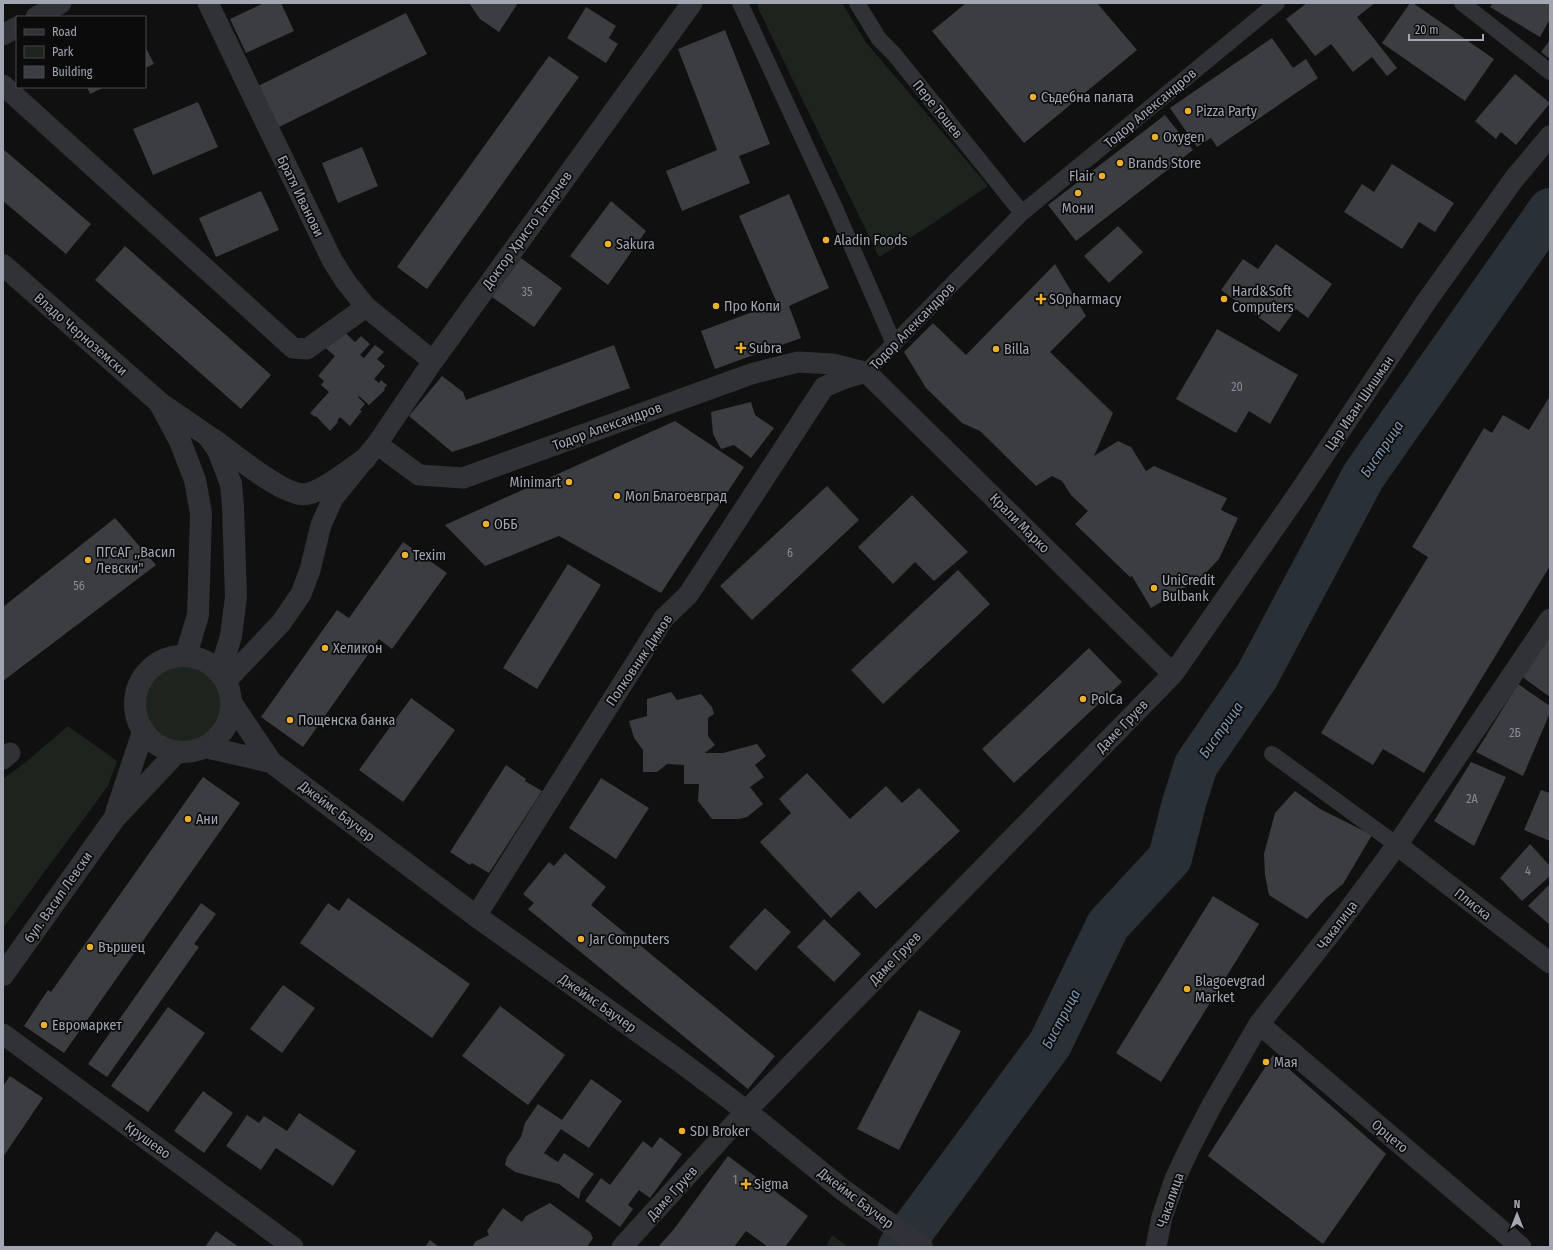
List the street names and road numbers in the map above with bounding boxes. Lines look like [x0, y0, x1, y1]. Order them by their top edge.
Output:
street label: Тодор Александров [1101, 65, 1200, 152]
street label: Пере Тошев [909, 77, 966, 142]
street label: Братя Иванови [274, 153, 328, 240]
street label: Доктор Христо Татарчев [478, 168, 576, 293]
street label: Тодор Александров [866, 279, 958, 374]
street label: Владо Черноземски [31, 289, 131, 379]
street label: Цар Иван Шишман [1321, 353, 1397, 454]
street label: Тодор Александров [550, 399, 664, 454]
street label: Крали Марко [986, 490, 1053, 557]
street label: Полковник Димов [603, 611, 676, 709]
street label: Даме Груев [1092, 696, 1152, 757]
street label: Джеймс Баучер [295, 777, 378, 845]
street label: бул. Васил Левски [21, 848, 96, 946]
street label: Плиска [1451, 885, 1495, 924]
street label: Чакалица [1314, 897, 1361, 953]
street label: Даме Груев [865, 928, 925, 989]
street label: Джеймс Баучер [555, 970, 640, 1036]
street label: Орцето [1368, 1116, 1412, 1157]
street label: Крушево [122, 1118, 174, 1163]
street label: Даме Груев [643, 1163, 701, 1225]
street label: Джеймс Баучер [814, 1164, 897, 1232]
street label: Чакалица [1153, 1170, 1188, 1230]

